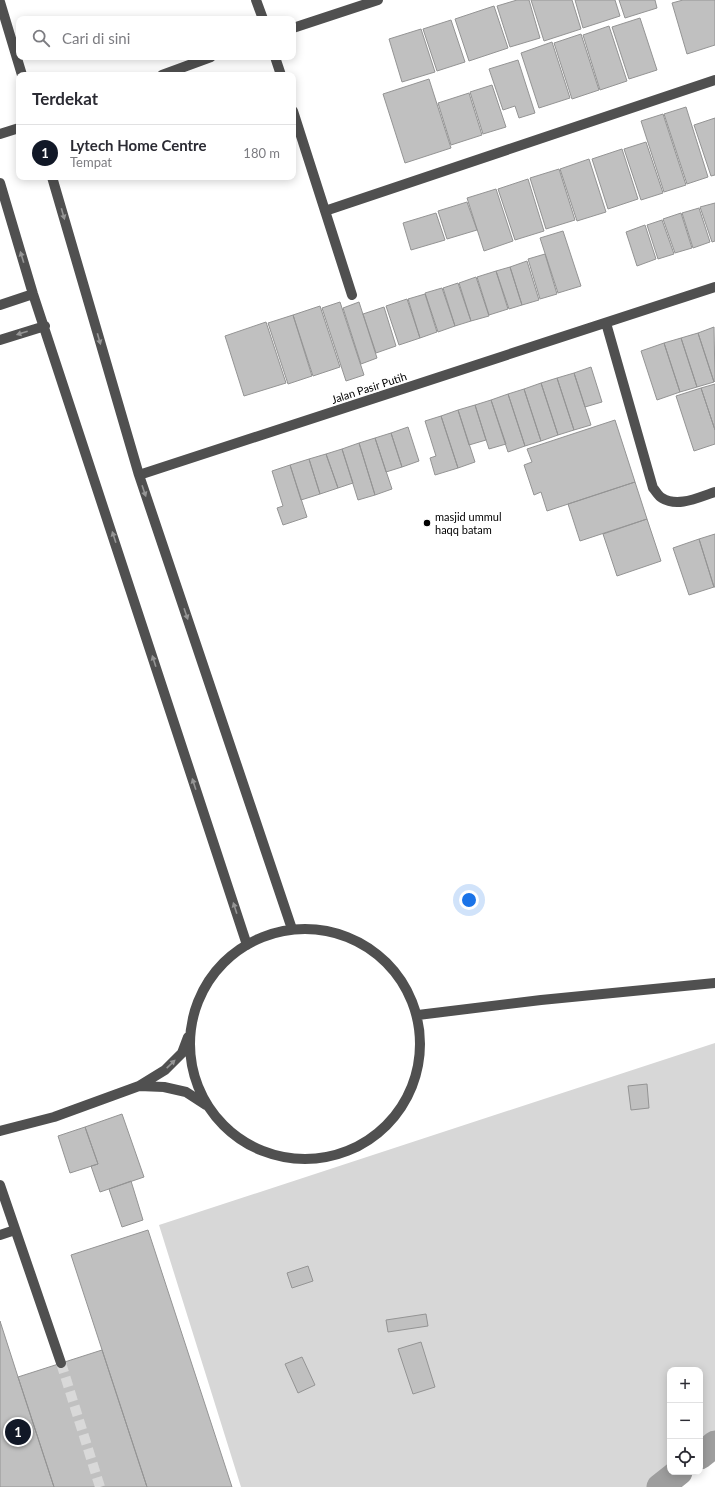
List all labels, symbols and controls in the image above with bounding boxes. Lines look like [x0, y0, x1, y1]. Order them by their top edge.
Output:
search box [16, 16, 296, 60]
icon: search [30, 27, 52, 49]
text: Cari di sini [62, 29, 130, 47]
text: Terdekat [32, 88, 98, 109]
text: Lytech Home Centre [70, 136, 206, 154]
text: 1 [41, 145, 49, 161]
text: 180 m [243, 145, 280, 161]
text: Tempat [70, 154, 112, 170]
one-way arrow [60, 209, 66, 221]
one-way arrow [19, 251, 25, 263]
one-way arrow [16, 330, 28, 336]
one-way arrow [96, 334, 102, 346]
street label: Jalan Pasir Putih [330, 369, 408, 406]
one-way arrow [141, 485, 147, 497]
place label: masjid ummul haqq batam [435, 510, 502, 536]
marker: masjid ummul haqq batam [422, 518, 432, 528]
one-way arrow [110, 531, 116, 543]
one-way arrow [183, 608, 189, 620]
one-way arrow [151, 654, 157, 666]
one-way arrow [191, 778, 197, 790]
your location [459, 890, 479, 910]
one-way arrow [231, 901, 237, 913]
one-way arrow [166, 1059, 176, 1069]
map controls [667, 1367, 703, 1475]
button: + [667, 1367, 703, 1403]
button: − [667, 1403, 703, 1439]
pin: 1 [5, 1417, 31, 1447]
button: locate [667, 1439, 703, 1475]

